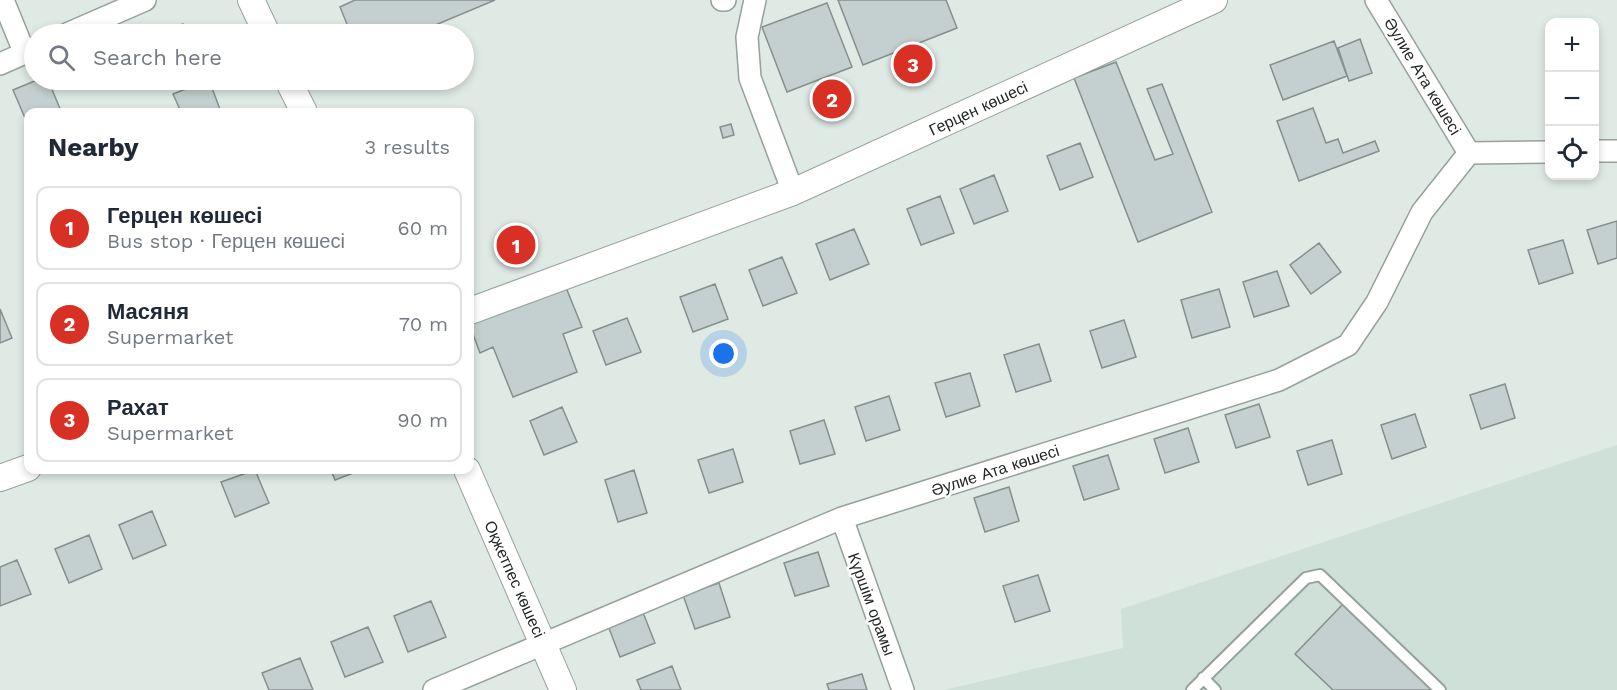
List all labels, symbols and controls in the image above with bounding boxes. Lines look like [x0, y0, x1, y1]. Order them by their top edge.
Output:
street label: Әулие Ата көшесі [1380, 14, 1465, 138]
map controls [1545, 18, 1599, 180]
button: + [1545, 18, 1599, 72]
search box [24, 24, 474, 90]
icon: search [45, 41, 78, 74]
pin: 3 [894, 42, 932, 86]
text: Search here [93, 45, 222, 70]
button: − [1545, 72, 1599, 126]
pin: 2 [812, 76, 852, 122]
street label: Герцен көшесі [926, 77, 1031, 140]
button: locate [1545, 126, 1599, 180]
text: Nearby [48, 132, 139, 162]
text: 3 results [365, 135, 450, 159]
text: Герцен көшесі [107, 203, 262, 228]
text: 1 [65, 216, 74, 240]
text: 60 m [398, 216, 448, 240]
pin: 1 [496, 222, 536, 268]
text: Bus stop · Герцен көшесі [107, 229, 345, 253]
text: Масяня [107, 299, 189, 324]
text: 2 [64, 312, 75, 336]
text: 70 m [399, 312, 448, 336]
text: Supermarket [107, 325, 233, 349]
your location [709, 339, 738, 368]
text: Рахат [107, 395, 169, 420]
text: 3 [64, 408, 75, 432]
text: 90 m [397, 408, 448, 432]
text: Supermarket [107, 421, 233, 445]
street label: Әулие Ата көшесі [929, 441, 1061, 500]
street label: Оқжетпес көшесі [480, 518, 549, 641]
street label: Күршім орамы [844, 550, 899, 658]

